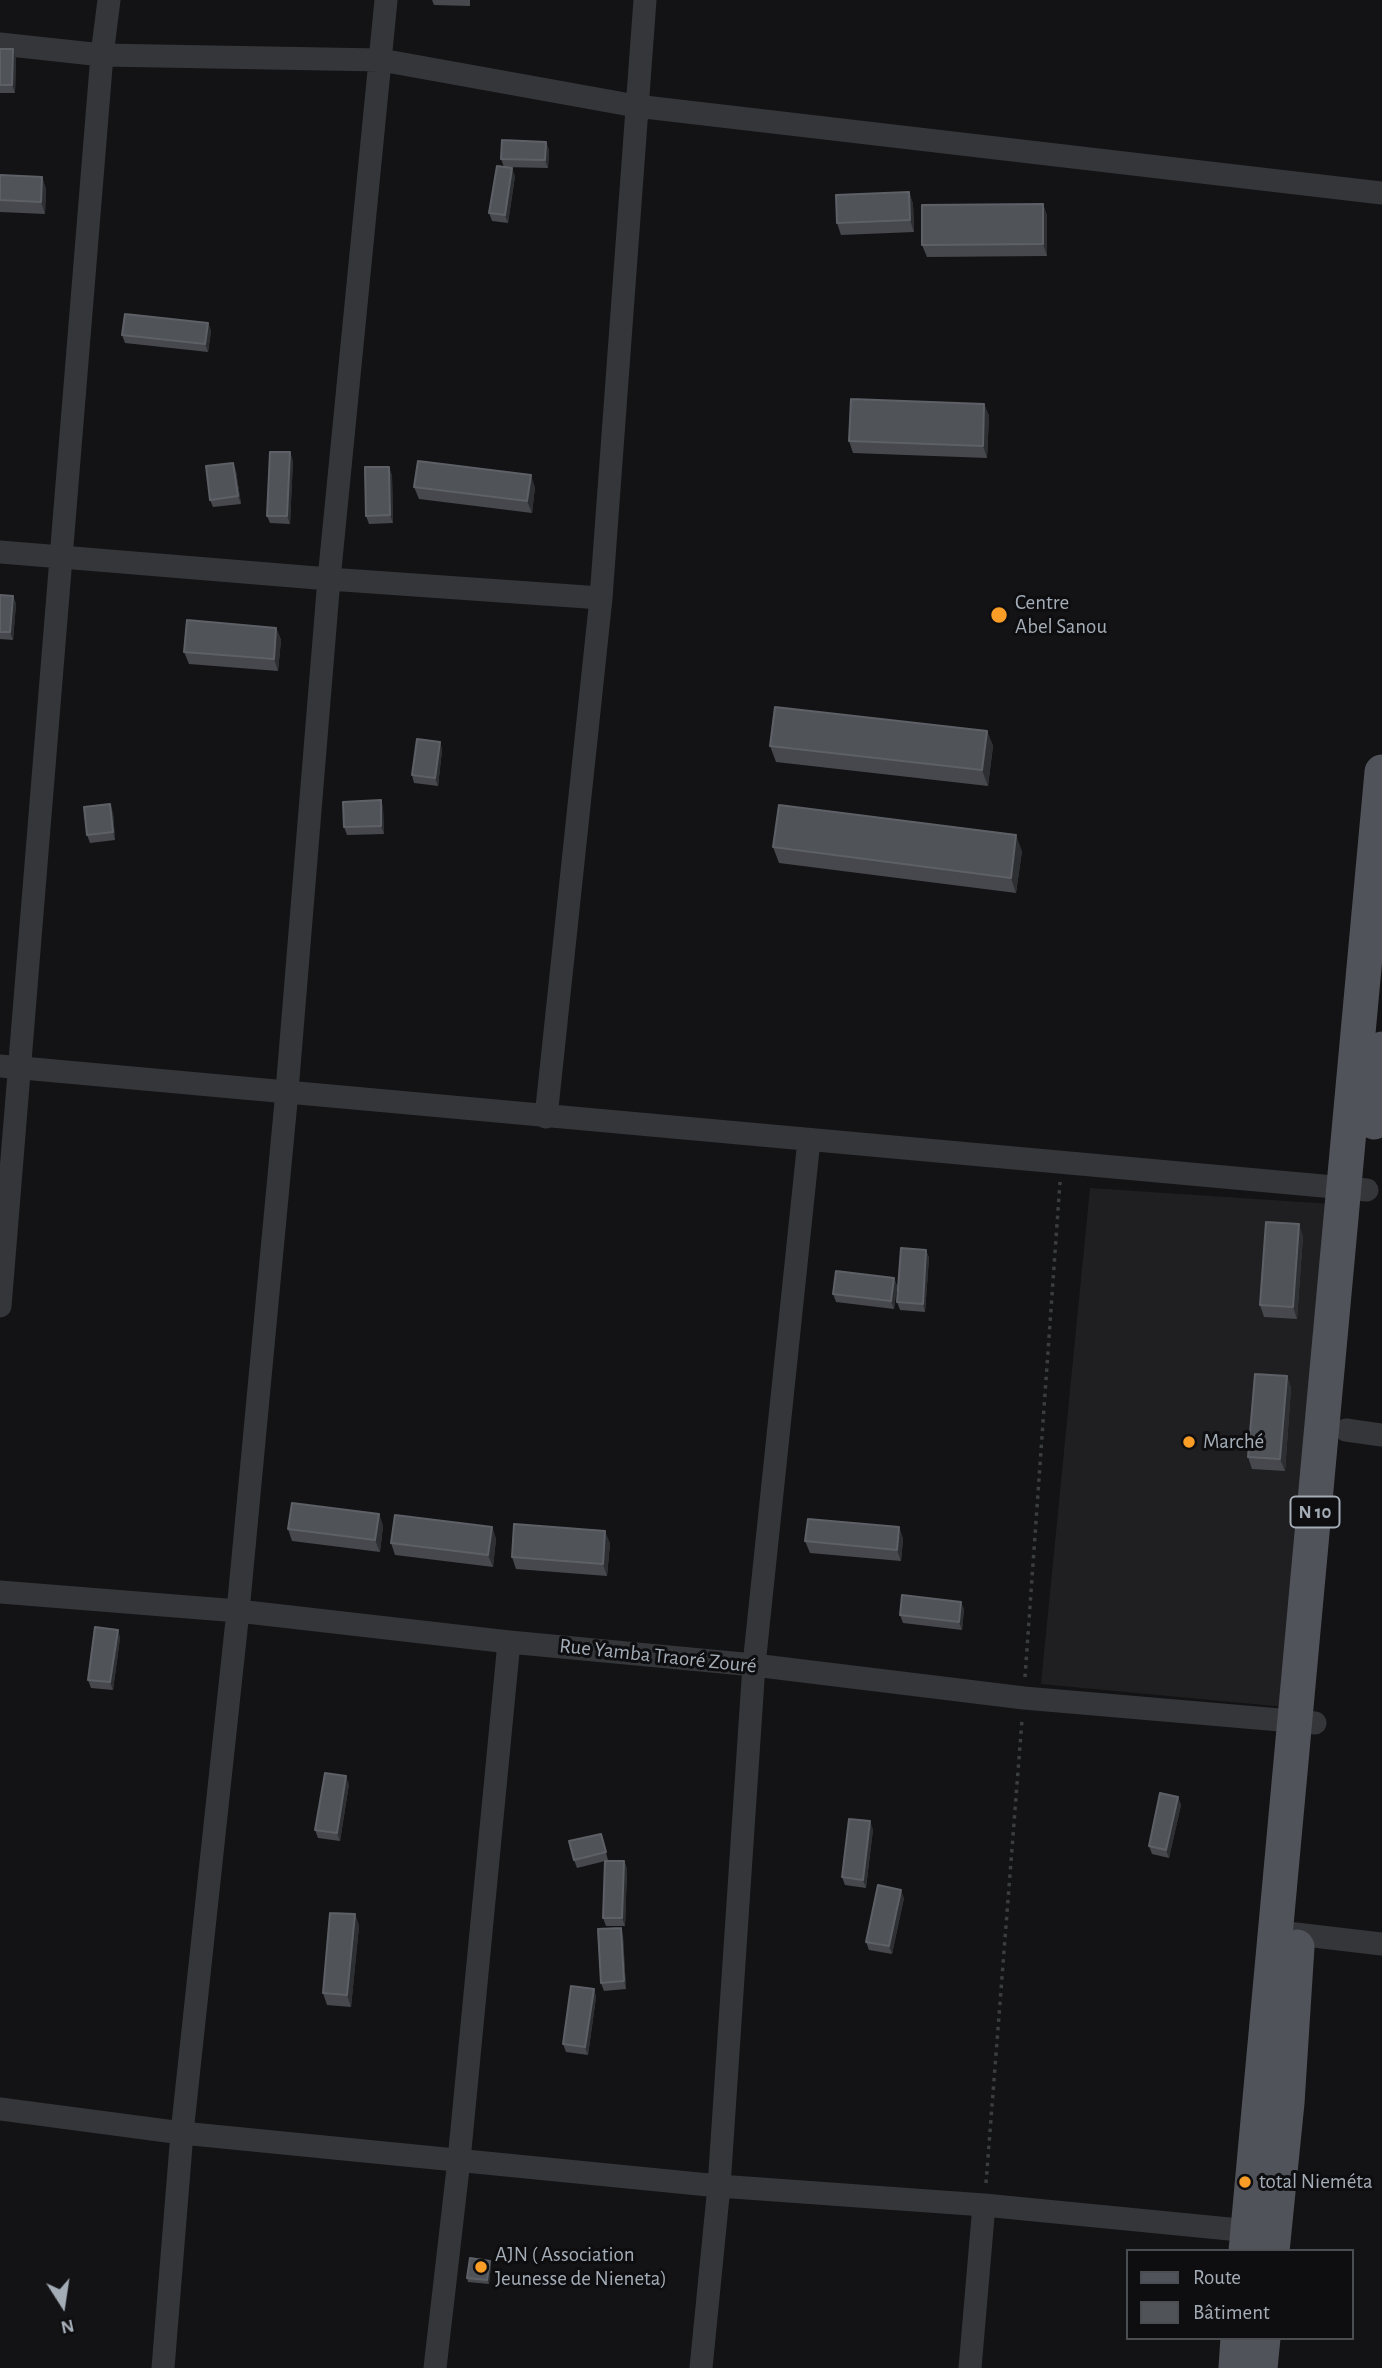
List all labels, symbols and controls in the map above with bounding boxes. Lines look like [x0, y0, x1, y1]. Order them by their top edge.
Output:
place label: Centre Abel Sanou [1015, 590, 1107, 640]
marker: Centre Abel Sanou [989, 605, 1009, 625]
place label: Marché [1203, 1429, 1264, 1455]
marker: Marché [1181, 1434, 1197, 1450]
road number: N 10 [1290, 1496, 1340, 1528]
street label: Rue Yamba Traoré Zouré [558, 1633, 758, 1679]
place label: total Nieméta [1259, 2169, 1373, 2195]
marker: total Nieméta [1237, 2174, 1253, 2190]
place label: AJN ( Association Jeunesse de Nieneta) [495, 2242, 667, 2292]
legend [1126, 2249, 1354, 2340]
marker: AJN ( Association Jeunesse de Nieneta) [473, 2259, 489, 2275]
text: Route [1193, 2267, 1241, 2288]
north arrow [28, 2270, 98, 2340]
text: Bâtiment [1193, 2302, 1270, 2323]
text: N [59, 2315, 76, 2337]

